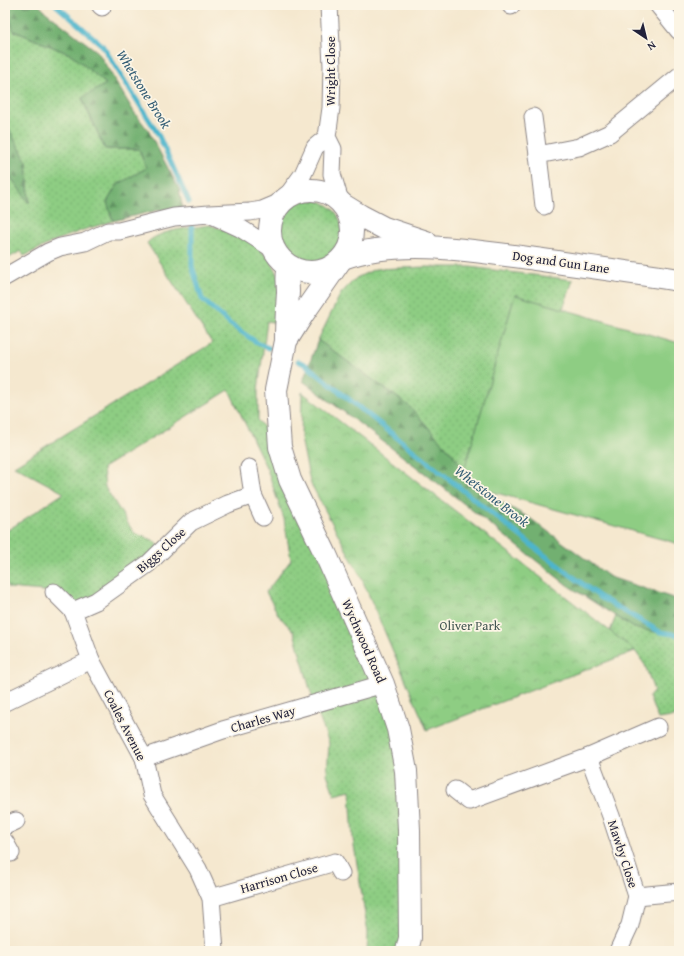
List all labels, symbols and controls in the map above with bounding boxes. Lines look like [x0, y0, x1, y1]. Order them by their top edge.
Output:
north arrow [626, 18, 666, 58]
street label: Wright Close [321, 36, 340, 106]
text: N [644, 38, 659, 55]
water label: Whetstone Brook [112, 46, 177, 133]
street label: Dog and Gun Lane [511, 246, 611, 278]
water label: Whetstone Brook [451, 461, 534, 532]
street label: Biggs Close [132, 523, 190, 577]
street label: Wychwood Road [337, 596, 391, 686]
park label: Oliver Park [440, 616, 501, 635]
street label: Coales Avenue [99, 686, 151, 764]
street label: Charles Way [228, 701, 298, 737]
street label: Mawby Close [603, 818, 643, 890]
street label: Harrison Close [238, 858, 320, 898]

